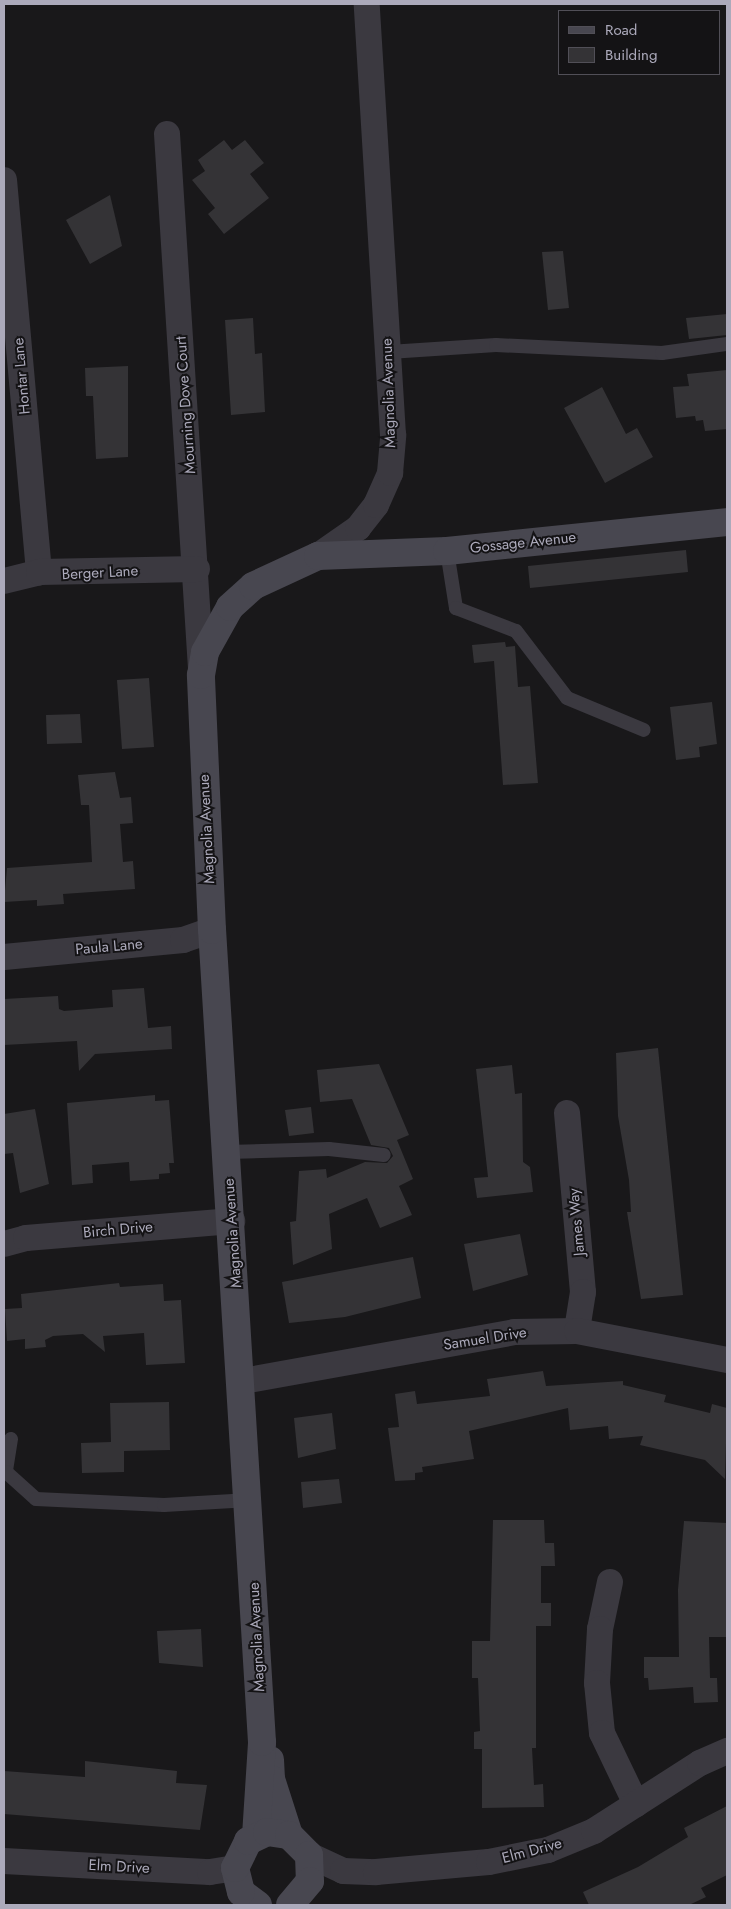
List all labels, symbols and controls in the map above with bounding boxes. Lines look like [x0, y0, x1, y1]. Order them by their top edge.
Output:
legend [558, 10, 721, 75]
text: Road [605, 19, 637, 41]
text: Building [605, 44, 657, 66]
street label: Mourning Dove Court [172, 336, 200, 474]
street label: Hontar Lane [10, 337, 34, 415]
street label: Magnolia Avenue [378, 338, 400, 448]
street label: Gossage Avenue [469, 528, 577, 558]
street label: Berger Lane [61, 562, 139, 584]
street label: Magnolia Avenue [195, 774, 219, 884]
street label: Paula Lane [75, 935, 143, 959]
street label: Magnolia Avenue [220, 1178, 246, 1288]
street label: James Way [565, 1187, 589, 1257]
street label: Birch Drive [82, 1218, 154, 1242]
street label: Samuel Drive [442, 1324, 528, 1354]
street label: Magnolia Avenue [245, 1582, 269, 1692]
street label: Elm Drive [500, 1834, 564, 1868]
street label: Elm Drive [88, 1856, 150, 1878]

